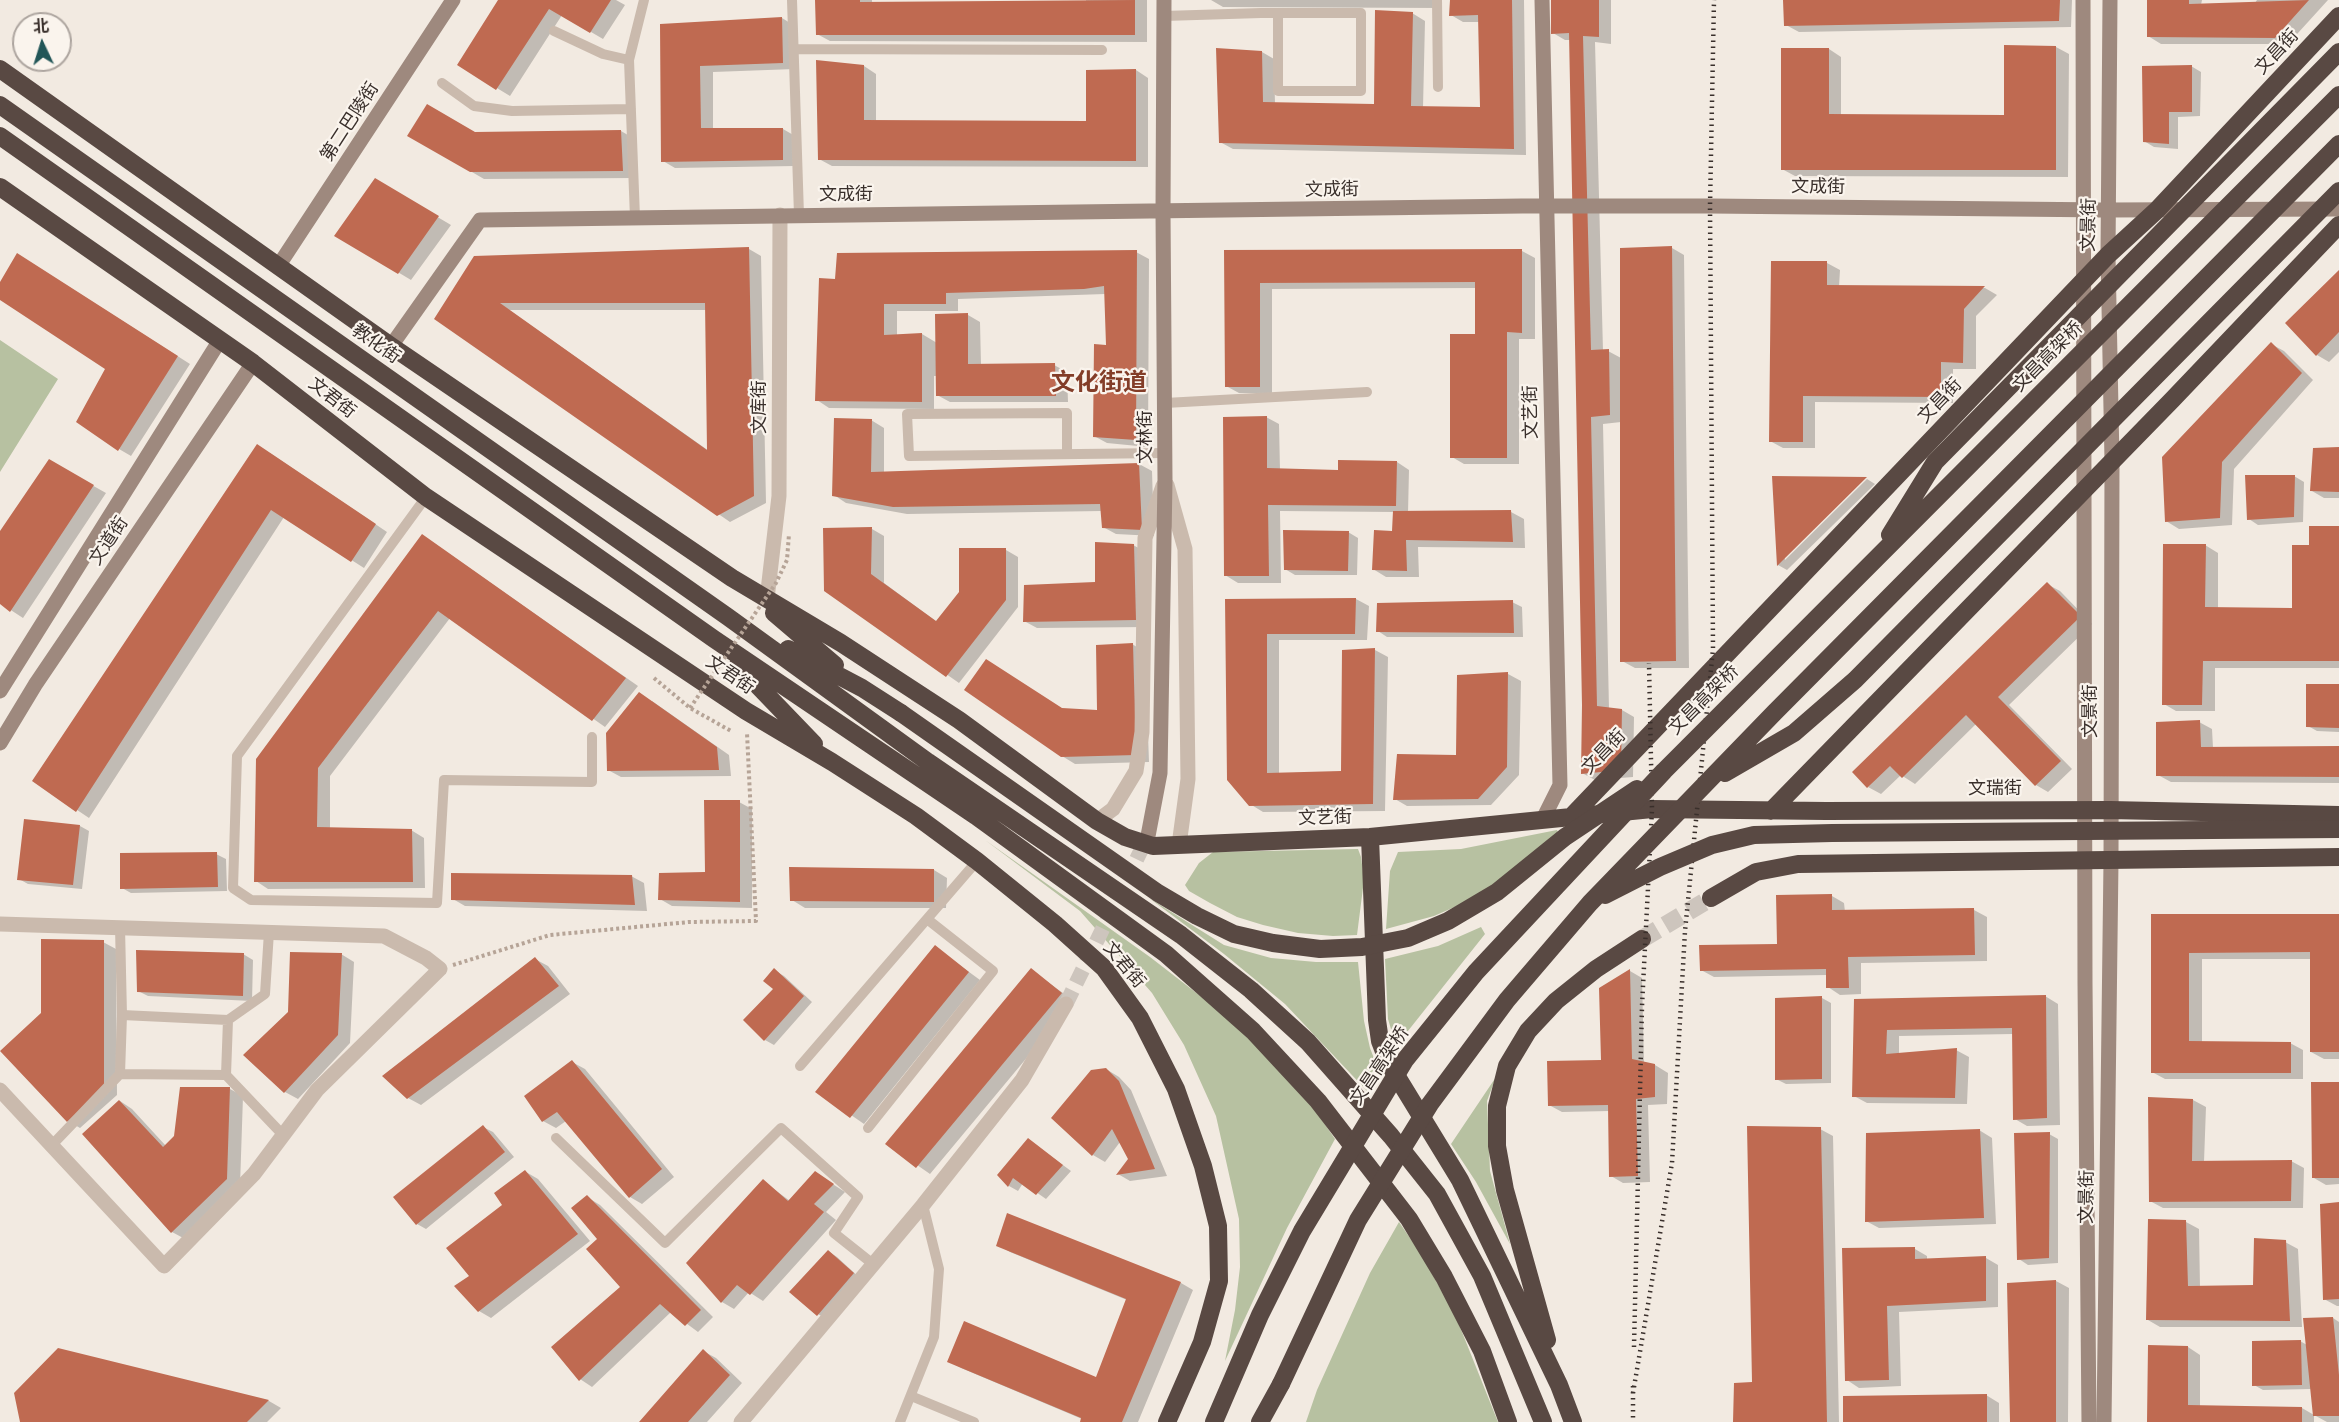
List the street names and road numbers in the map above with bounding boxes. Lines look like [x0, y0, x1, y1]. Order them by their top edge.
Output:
street label: 文昌街 [2251, 25, 2303, 79]
street label: 第二巴陵街 [316, 78, 384, 166]
street label: 文成街 [1791, 176, 1845, 198]
street label: 文成街 [1305, 179, 1359, 201]
street label: 文成街 [819, 184, 873, 206]
street label: 文景街 [2078, 198, 2100, 252]
street label: 文昌高架桥 [2009, 318, 2087, 396]
street label: 教化街 [348, 320, 404, 368]
street label: 文君街 [304, 373, 360, 423]
street label: 文昌街 [1913, 374, 1967, 428]
street label: 文库街 [749, 380, 771, 434]
street label: 文艺街 [1520, 385, 1542, 439]
street label: 文林街 [1135, 410, 1157, 464]
street label: 文道街 [85, 513, 133, 569]
street label: 文君街 [702, 651, 758, 699]
street label: 文昌高架桥 [1665, 661, 1743, 739]
street label: 文景街 [2080, 684, 2102, 738]
street label: 文昌街 [1577, 725, 1631, 779]
street label: 文瑞街 [1968, 778, 2022, 800]
street label: 文艺街 [1298, 806, 1352, 830]
street label: 文君街 [1098, 937, 1150, 993]
street label: 文昌高架桥 [1346, 1023, 1414, 1109]
street label: 文景街 [2076, 1170, 2098, 1224]

